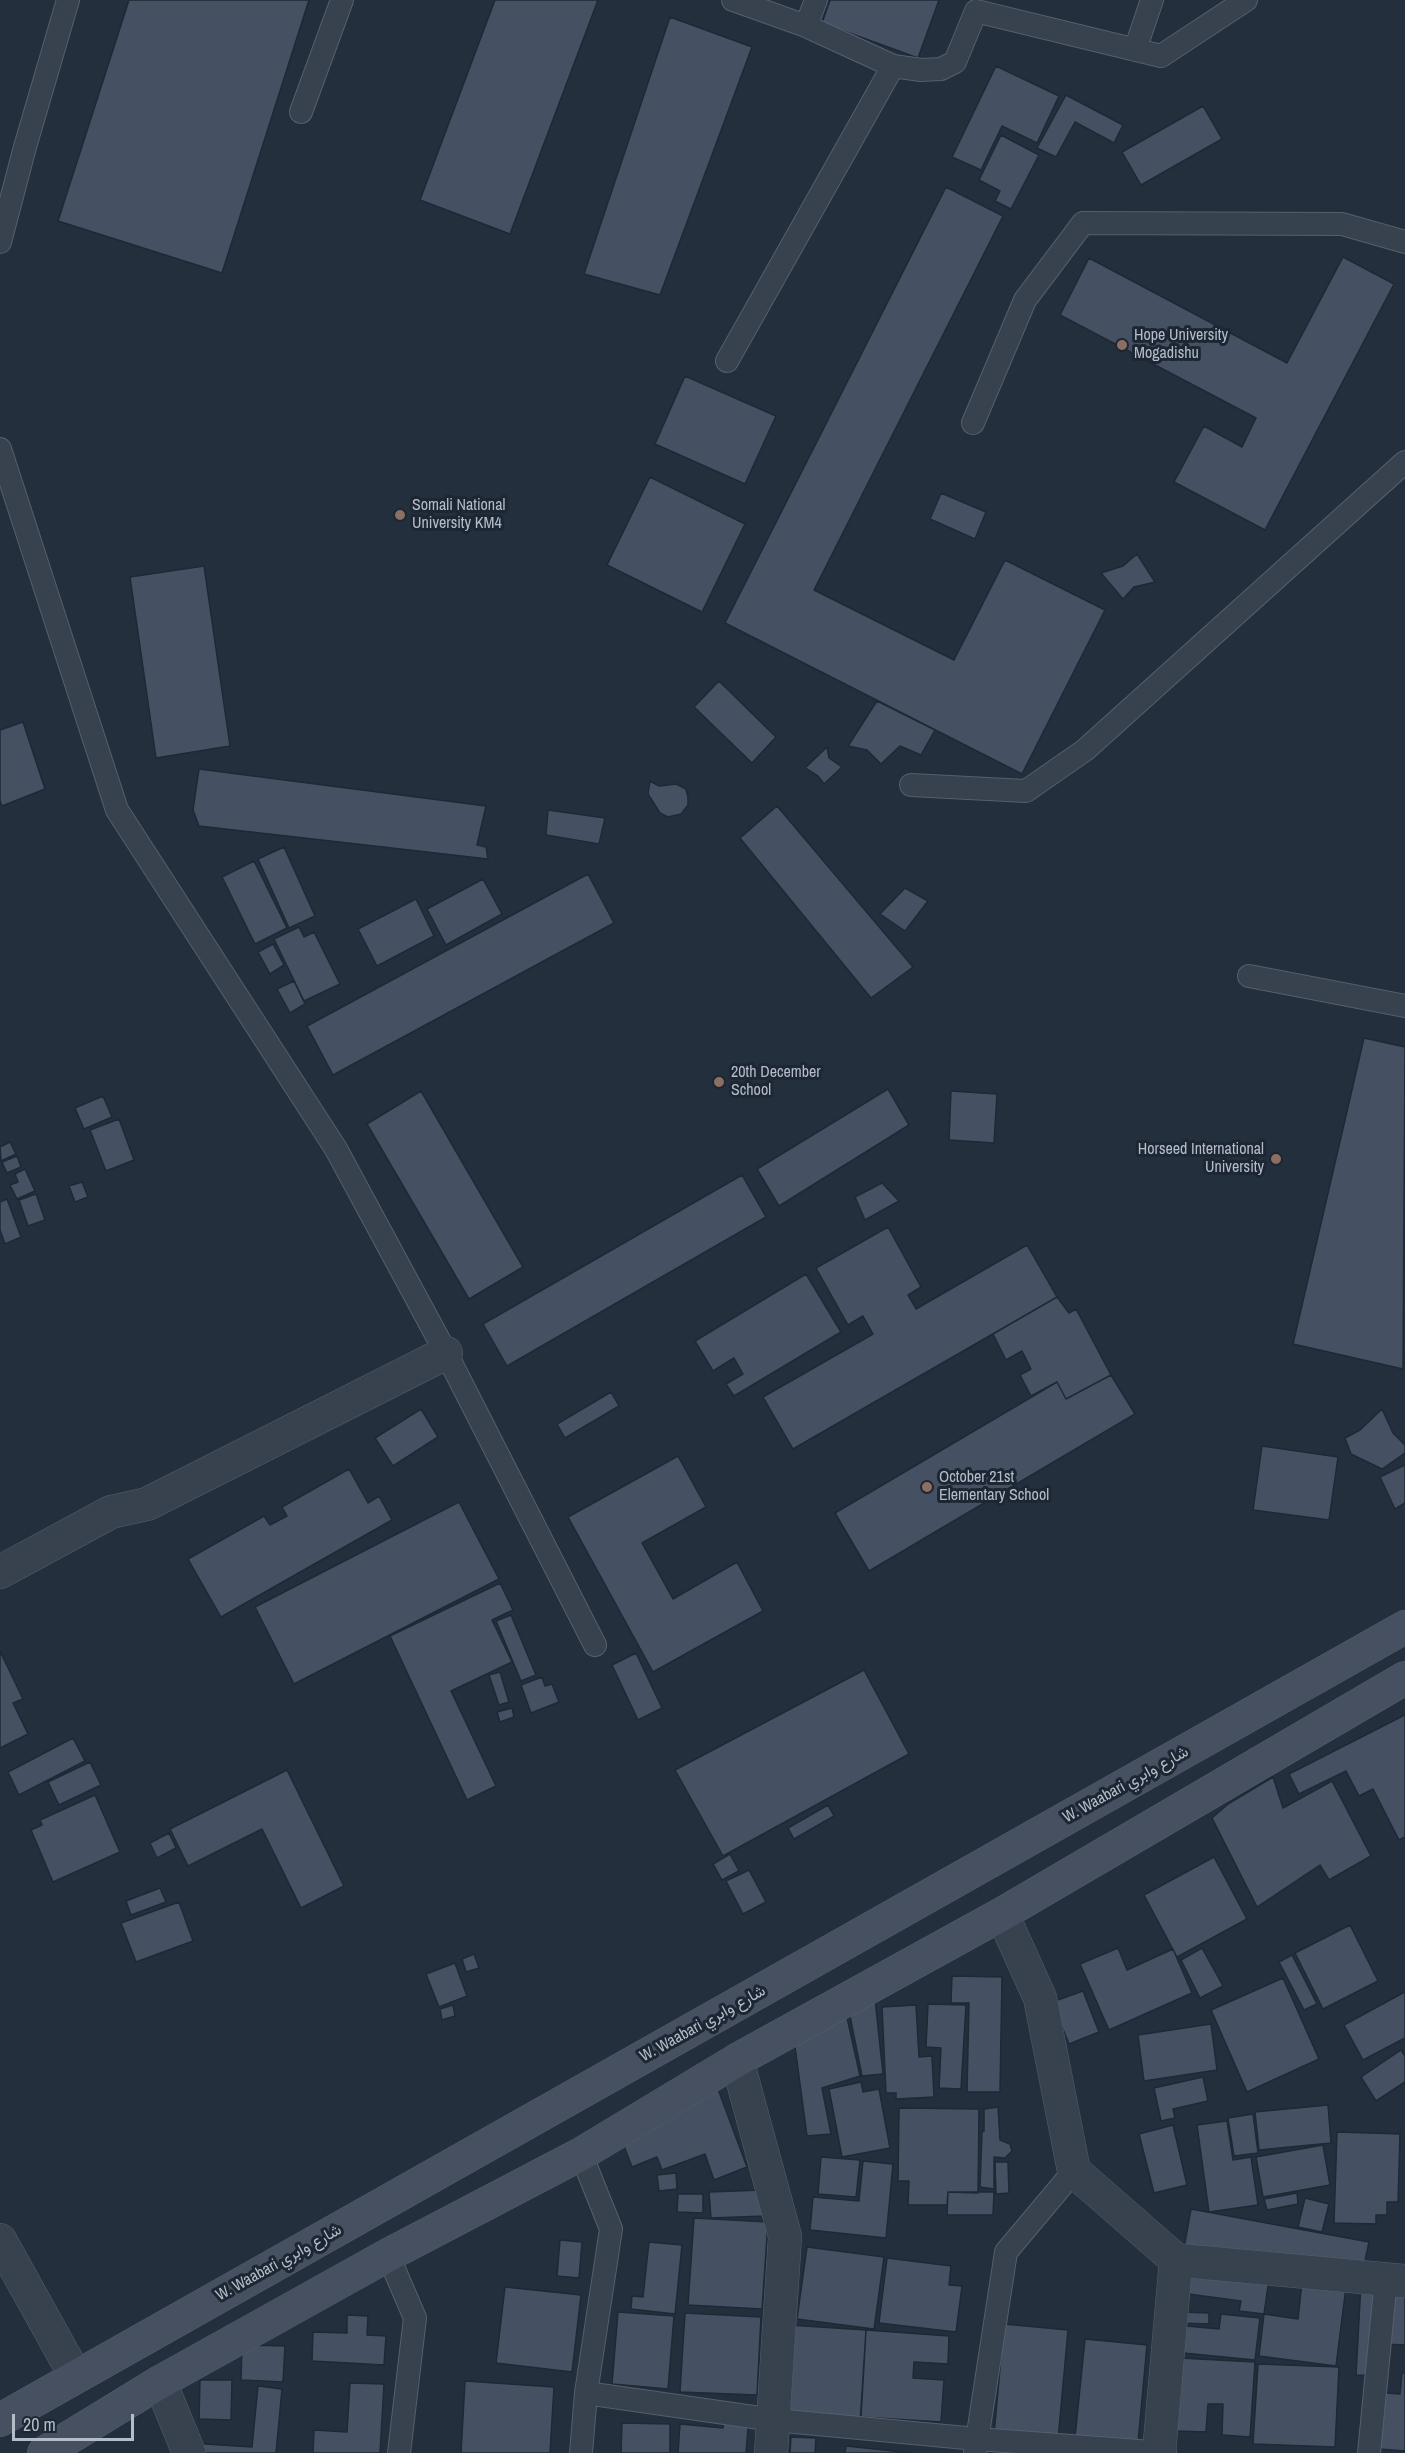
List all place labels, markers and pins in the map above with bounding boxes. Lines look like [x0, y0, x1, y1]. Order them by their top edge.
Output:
place label: Hope University Mogadishu [1134, 326, 1228, 364]
marker: Hope University Mogadishu [1115, 338, 1129, 352]
place label: Somali National University KM4 [412, 496, 505, 534]
marker: Somali National University KM4 [393, 508, 407, 522]
place label: 20th December School [731, 1063, 821, 1101]
marker: 20th December School [712, 1075, 726, 1089]
place label: Horseed International University [1138, 1140, 1264, 1178]
marker: Horseed International University [1269, 1152, 1283, 1166]
place label: October 21st Elementary School [939, 1468, 1049, 1506]
marker: October 21st Elementary School [920, 1480, 934, 1494]

